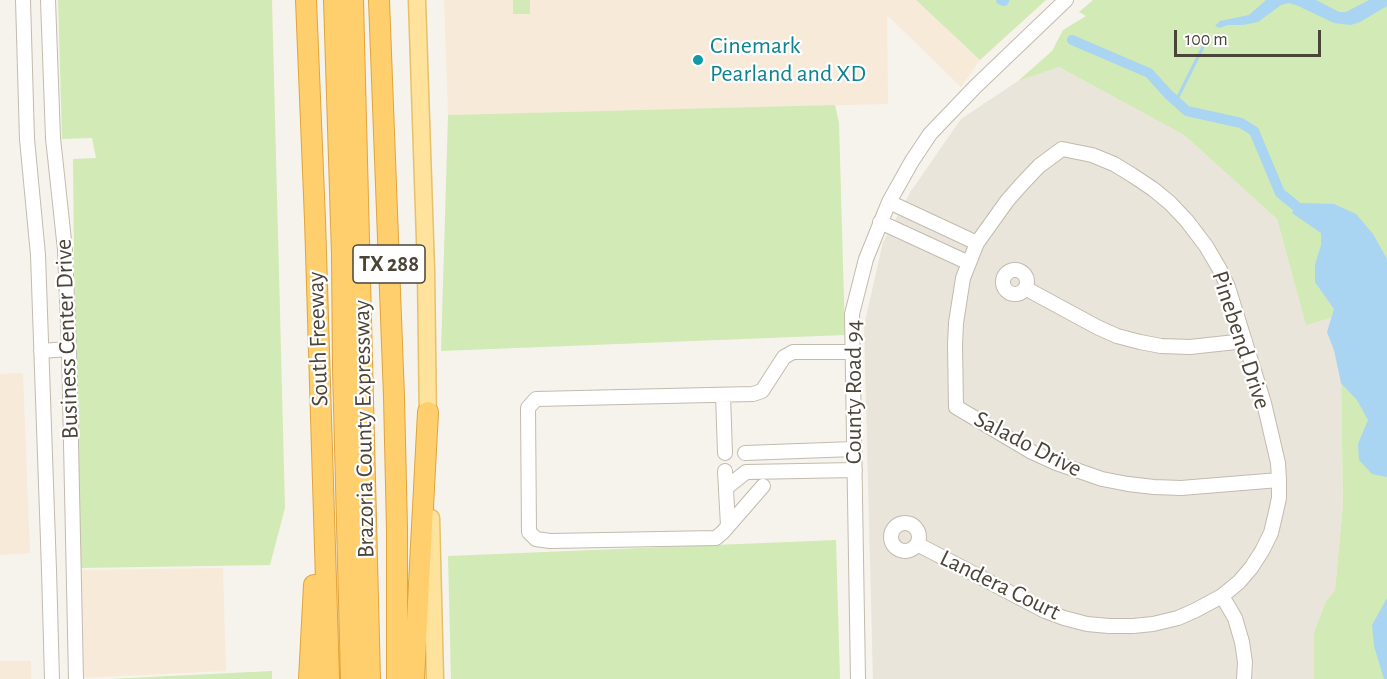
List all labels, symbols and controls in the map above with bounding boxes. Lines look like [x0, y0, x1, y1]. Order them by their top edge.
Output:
scale bar [1177, 18, 1324, 56]
text: 100 m [1185, 31, 1228, 49]
place label: Cinemark Pearland and XD [710, 32, 866, 88]
marker: Cinemark Pearland and XD [691, 53, 705, 67]
street label: Business Center Drive [49, 238, 85, 440]
road number: TX 288 [353, 245, 425, 283]
street label: Pinebend Drive [1205, 267, 1277, 413]
street label: South Freeway [301, 271, 335, 407]
street label: Brazoria County Expressway [347, 300, 381, 558]
street label: County Road 94 [840, 320, 868, 464]
street label: Salado Drive [969, 405, 1087, 483]
street label: Landera Court [935, 543, 1065, 627]

